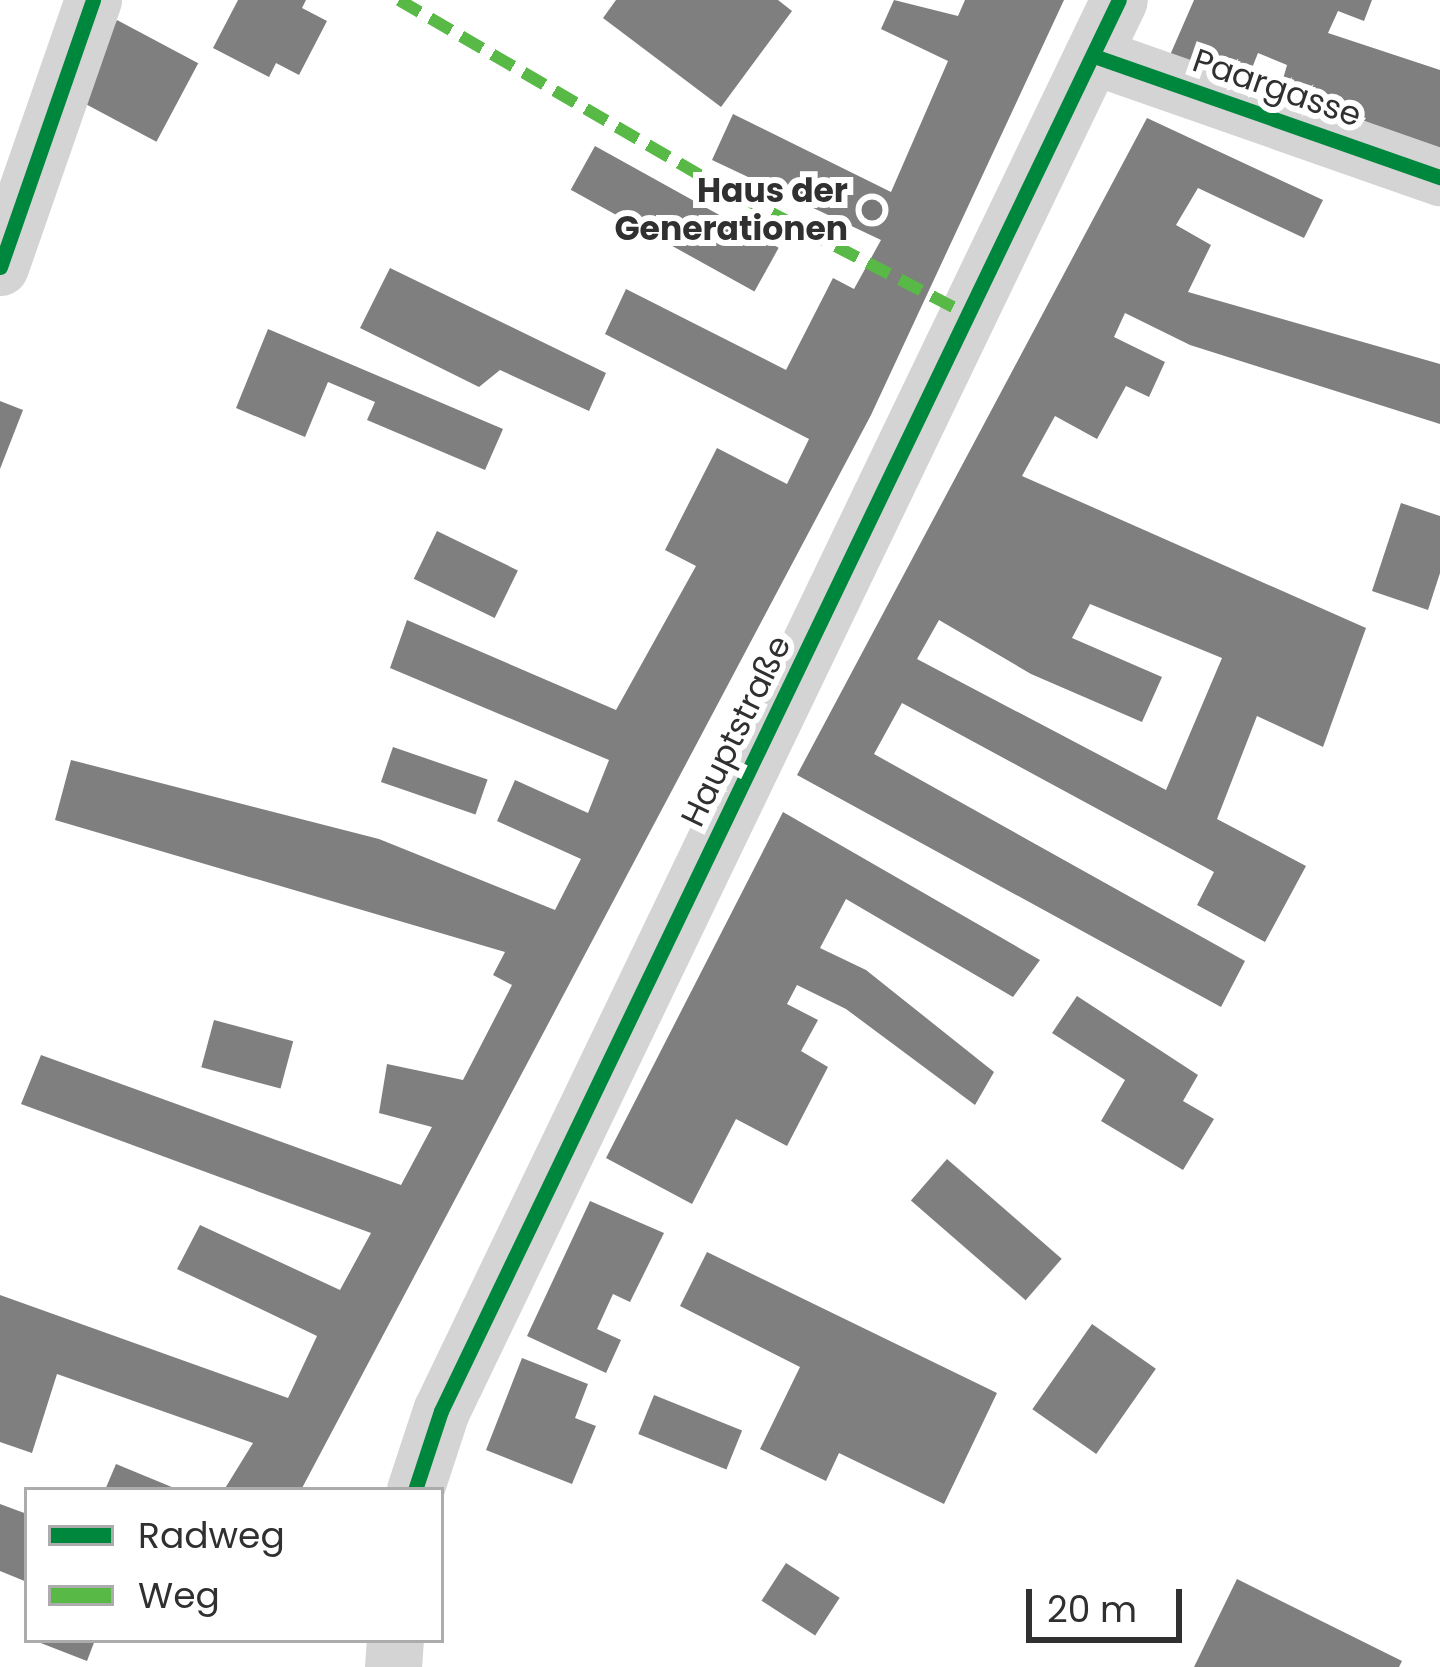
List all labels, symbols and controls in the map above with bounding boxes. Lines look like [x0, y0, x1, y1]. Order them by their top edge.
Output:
street label: Paargasse [1188, 41, 1366, 135]
place label: Haus der Generationen [614, 171, 848, 249]
marker: Haus der Generationen [859, 197, 885, 223]
street label: Hauptstraße [673, 629, 799, 833]
legend [24, 1487, 444, 1643]
text: Radweg [138, 1510, 285, 1561]
scale bar [1032, 1565, 1188, 1639]
text: Weg [138, 1570, 220, 1621]
text: 20 m [1047, 1584, 1137, 1635]

